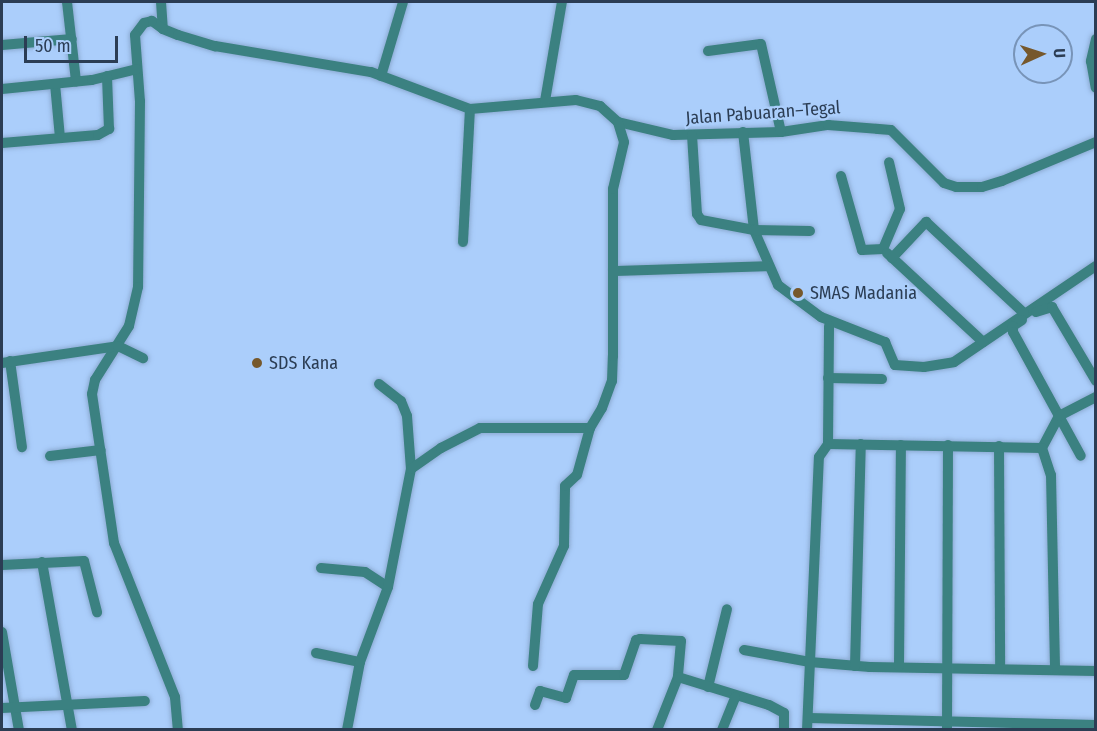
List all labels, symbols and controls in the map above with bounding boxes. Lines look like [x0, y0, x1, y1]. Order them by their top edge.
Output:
scale bar [27, 24, 122, 62]
north arrow [1013, 24, 1073, 84]
text: 50 m [35, 35, 71, 57]
text: U [1050, 48, 1069, 58]
street label: Jalan Pabuaran–Tegal [685, 97, 841, 129]
place label: SMAS Madania [810, 282, 917, 304]
marker: SMAS Madania [791, 286, 805, 300]
place label: SDS Kana [269, 352, 338, 374]
marker: SDS Kana [250, 356, 264, 370]

